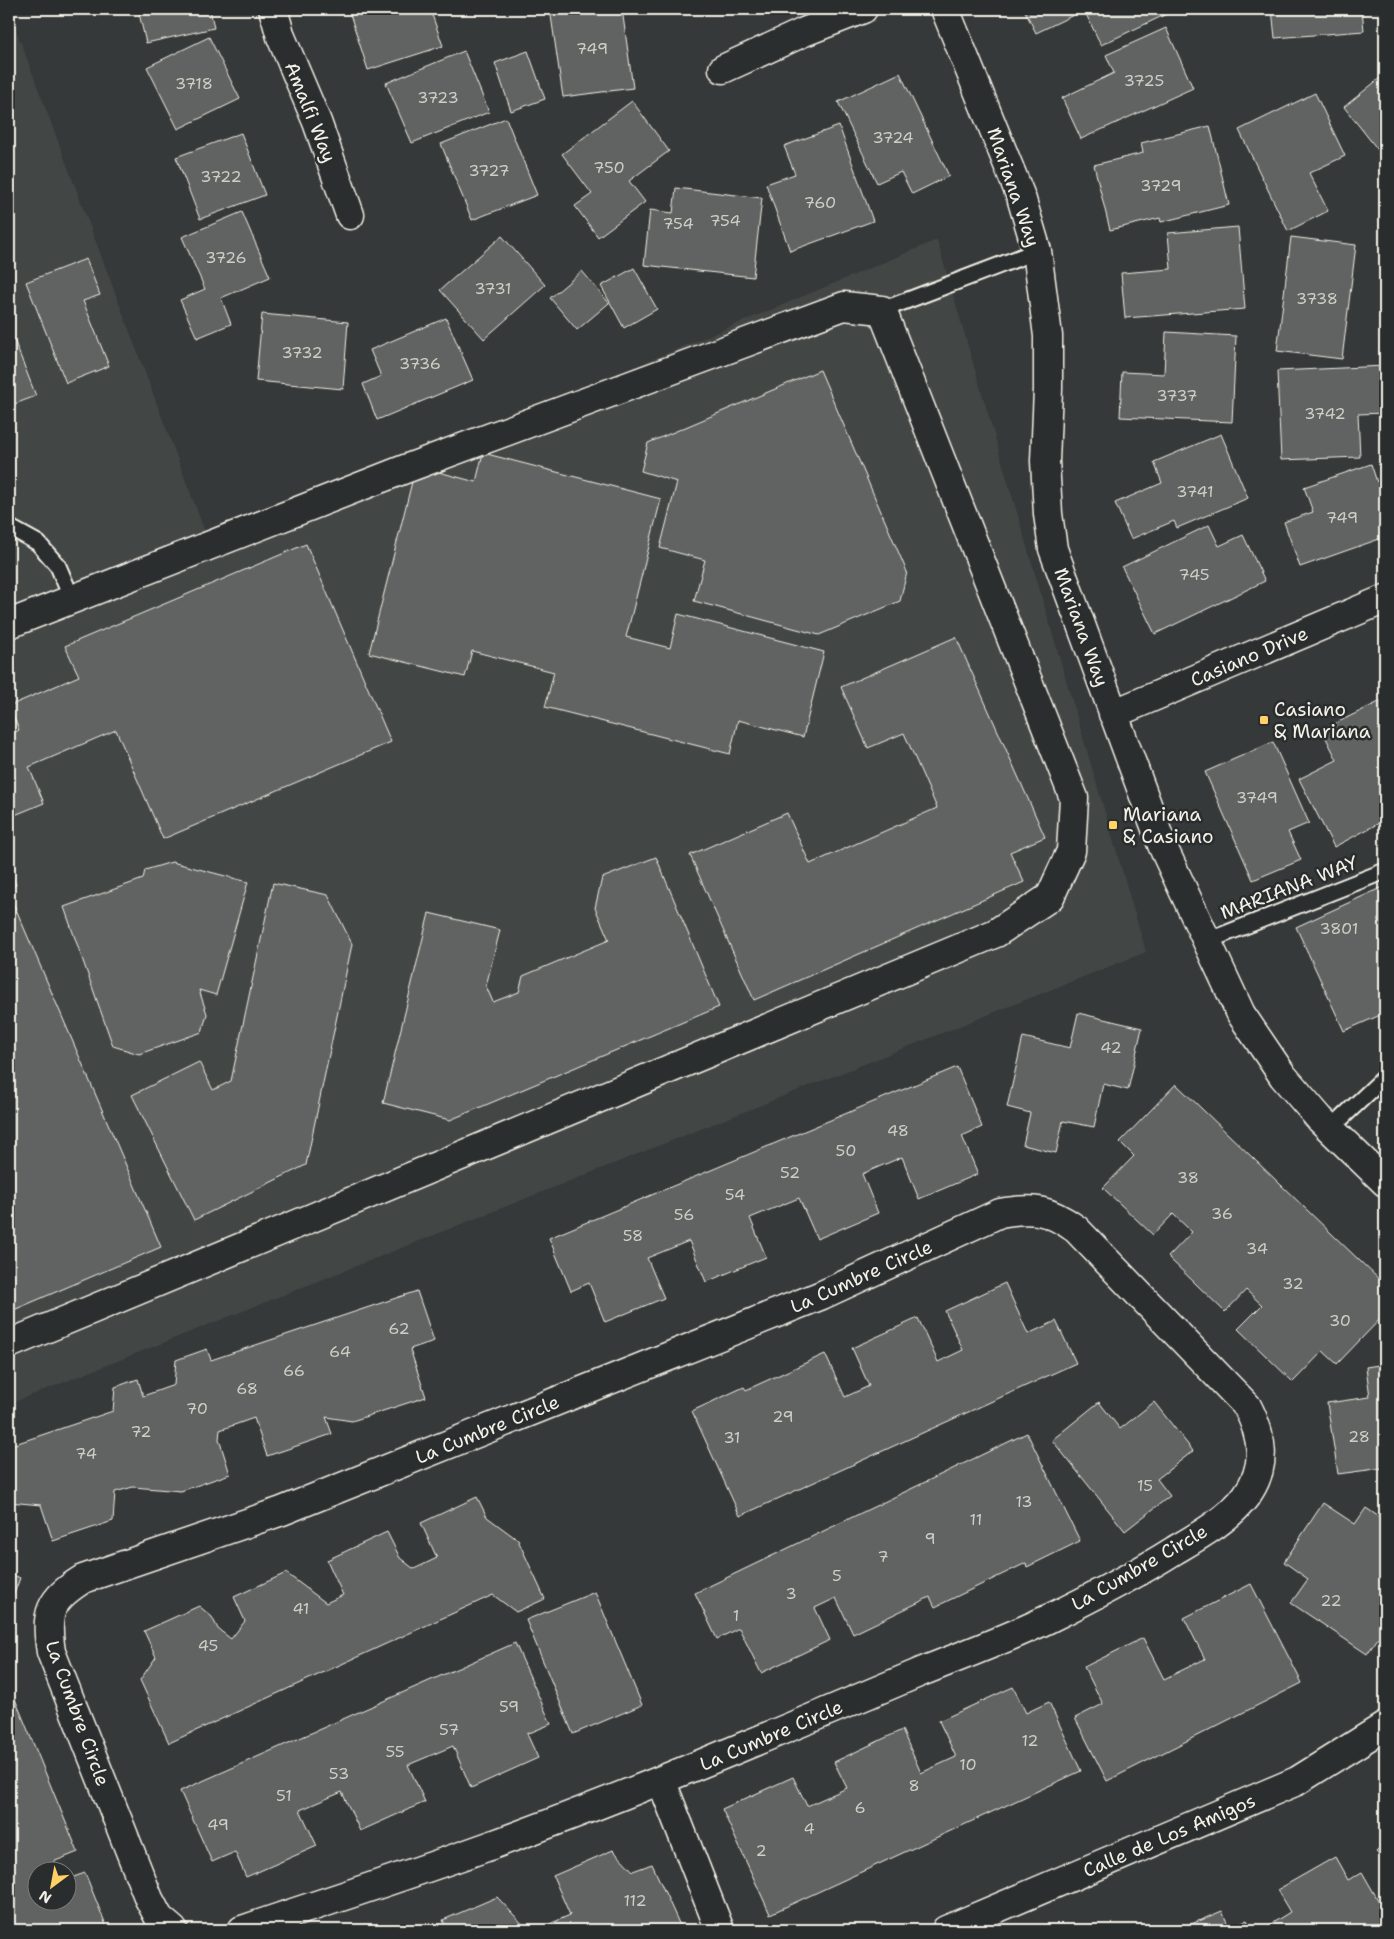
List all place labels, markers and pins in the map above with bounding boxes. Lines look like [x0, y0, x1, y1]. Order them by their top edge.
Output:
place label: Casiano & Mariana [1274, 697, 1371, 744]
marker: Casiano & Mariana [1258, 714, 1270, 726]
place label: Mariana & Casiano [1123, 802, 1213, 849]
marker: Mariana & Casiano [1107, 819, 1119, 831]

